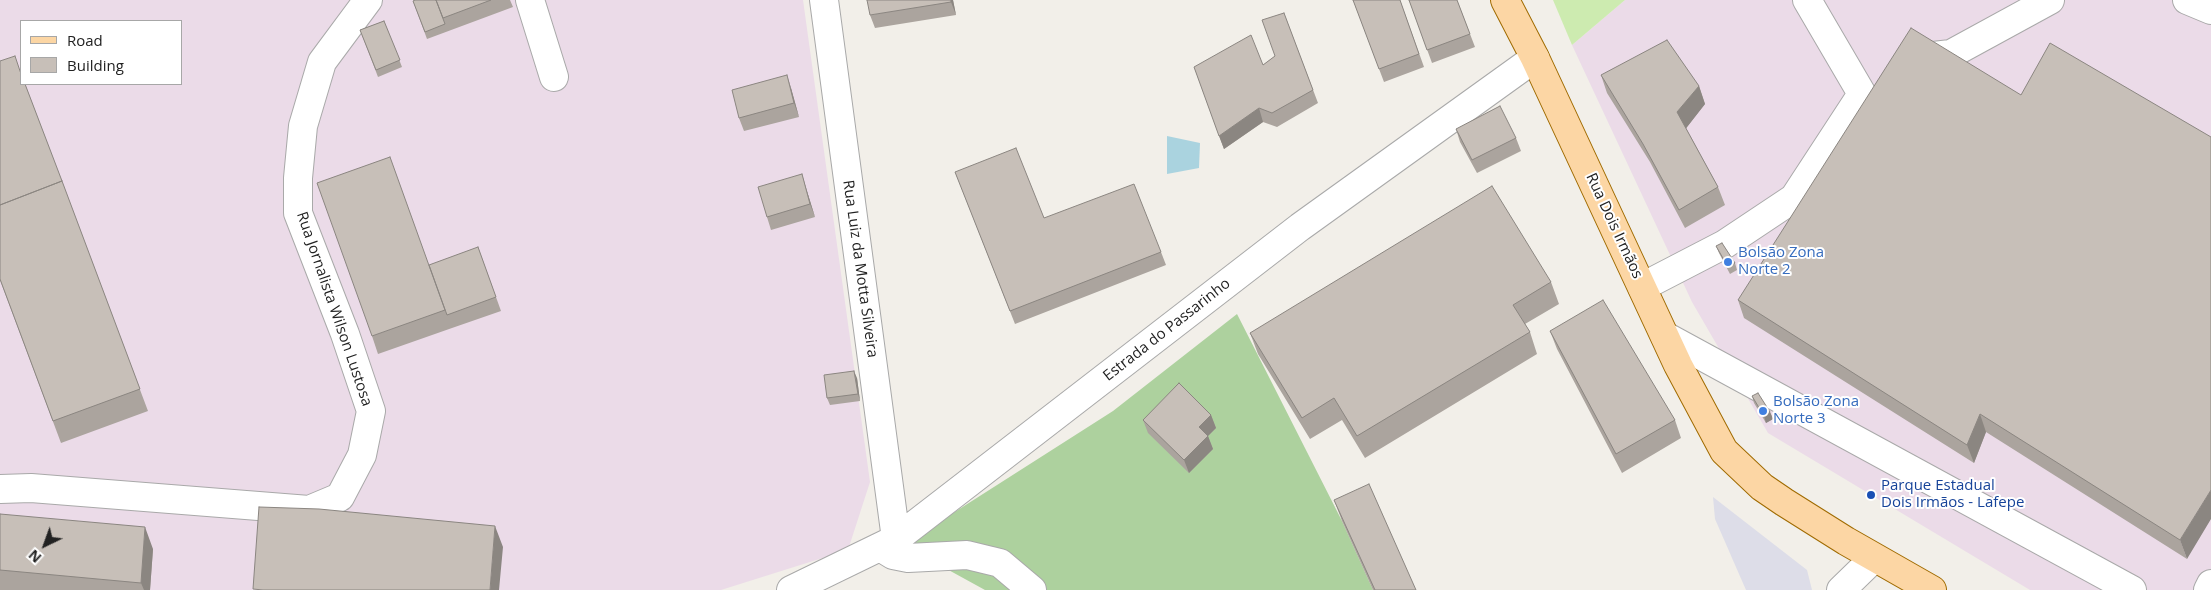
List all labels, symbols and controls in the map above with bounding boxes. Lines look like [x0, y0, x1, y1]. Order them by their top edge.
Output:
legend [20, 20, 182, 85]
text: Road [67, 30, 103, 50]
text: Building [67, 55, 124, 75]
street label: Rua Dois Irmãos [1582, 170, 1646, 282]
street label: Rua Luiz da Motta Silveira [839, 179, 881, 359]
street label: Rua Jornalista Wilson Lustosa [292, 209, 376, 409]
place label: Bolsão Zona Norte 2 [1738, 244, 1824, 279]
marker: Bolsão Zona Norte 2 [1722, 256, 1734, 268]
street label: Estrada do Passarinho [1100, 275, 1234, 385]
place label: Bolsão Zona Norte 3 [1773, 393, 1859, 428]
marker: Bolsão Zona Norte 3 [1757, 405, 1769, 417]
place label: Parque Estadual Dois Irmãos - Lafepe [1881, 477, 2024, 512]
marker: Parque Estadual Dois Irmãos - Lafepe [1865, 489, 1877, 501]
north arrow [20, 520, 70, 570]
text: N [24, 546, 45, 567]

